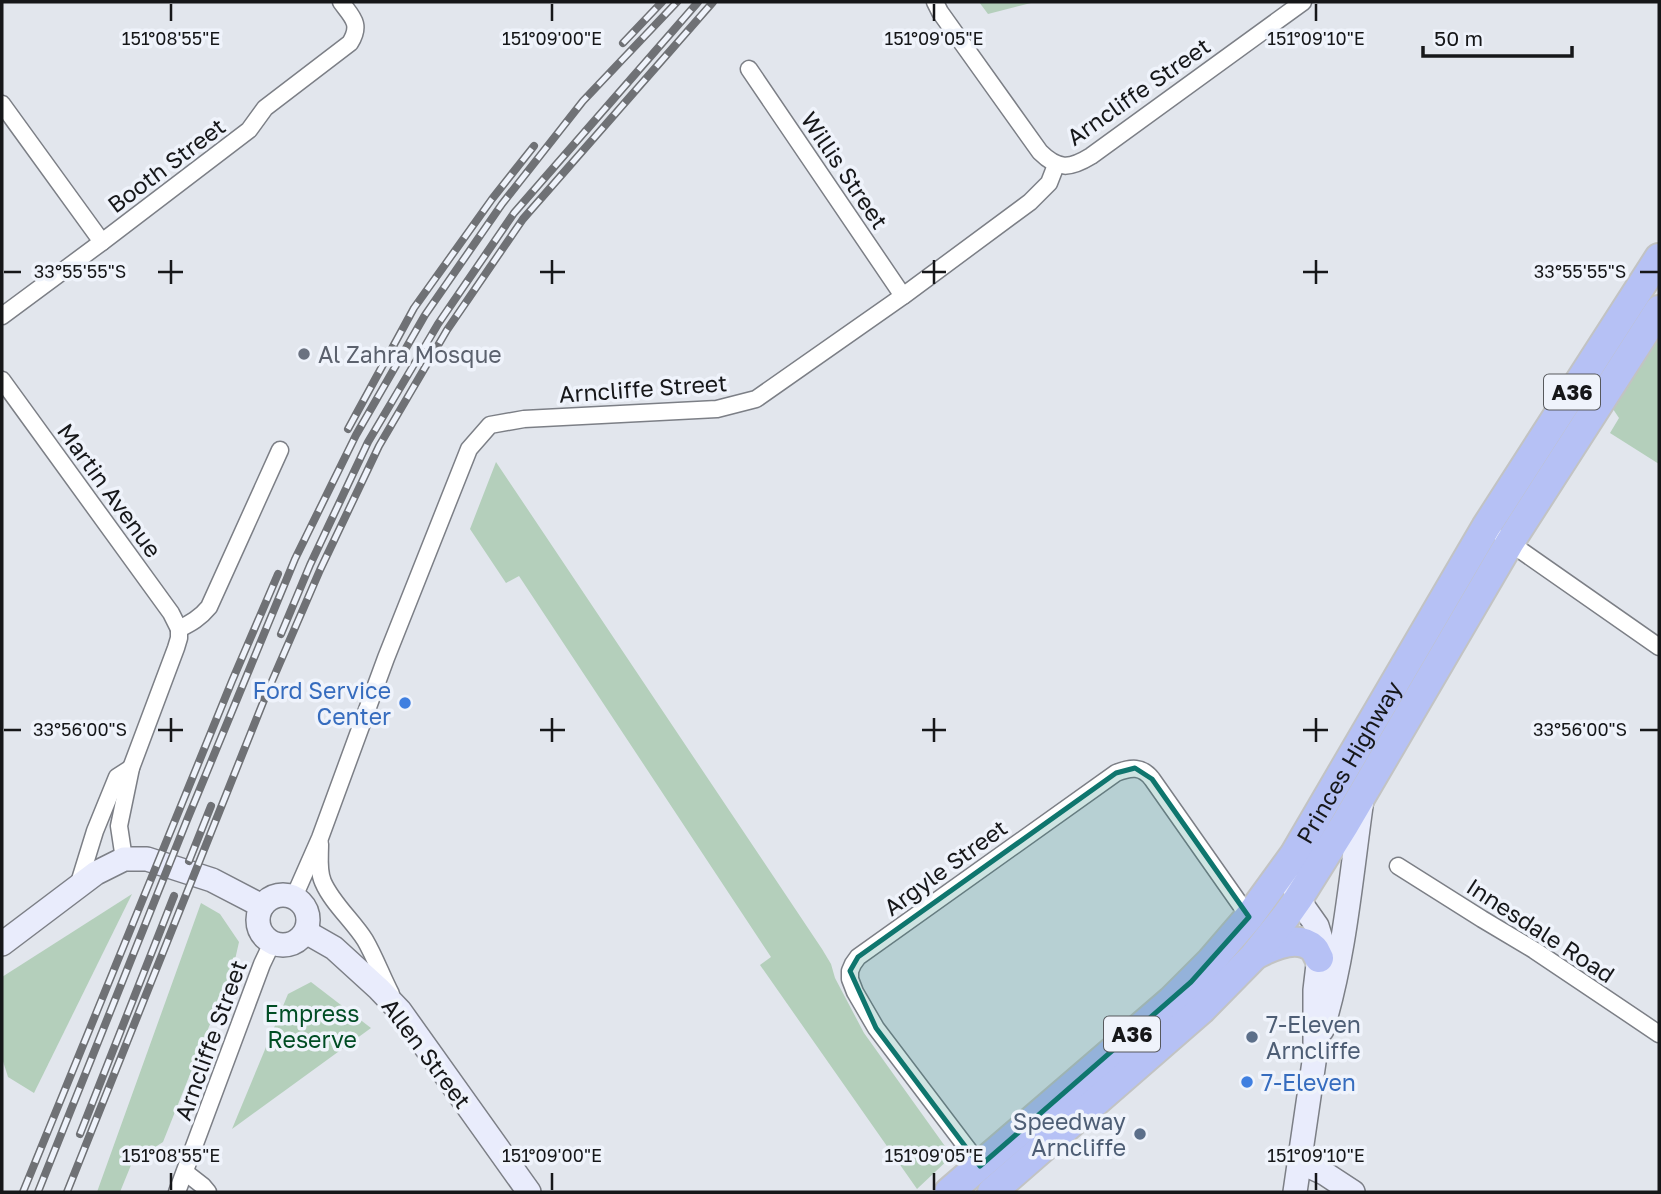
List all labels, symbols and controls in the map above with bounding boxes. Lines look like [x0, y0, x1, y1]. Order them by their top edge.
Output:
scale bar [1423, 14, 1572, 58]
text: 50 m [1434, 25, 1483, 51]
text: 151°08'55"E [122, 27, 220, 49]
text: 151°09'00"E [502, 27, 602, 49]
text: 151°09'05"E [884, 27, 984, 49]
text: 151°09'10"E [1267, 27, 1365, 49]
street label: Arncliffe Street [1061, 31, 1215, 151]
street label: Willis Street [796, 106, 894, 234]
street label: Booth Street [102, 112, 230, 218]
text: 33°55'55"S [34, 260, 126, 282]
text: 33°55'55"S [1534, 260, 1626, 282]
place label: Al Zahra Mosque [318, 340, 502, 368]
marker: Al Zahra Mosque [296, 346, 312, 362]
street label: Arncliffe Street [558, 368, 728, 408]
road number: A36 [1544, 374, 1600, 410]
street label: Martin Avenue [52, 418, 168, 562]
place label: Ford Service Center [252, 676, 391, 730]
street label: Princes Highway [1290, 676, 1407, 848]
marker: Ford Service Center [397, 695, 413, 711]
text: 33°56'00"S [33, 718, 127, 740]
text: 33°56'00"S [1533, 718, 1627, 740]
street label: Argyle Street [878, 813, 1012, 921]
street label: Innesdale Road [1462, 872, 1620, 988]
street label: Arncliffe Street [168, 956, 252, 1124]
street label: Allen Street [376, 992, 478, 1114]
park label: Empress Reserve [265, 999, 360, 1053]
place label: 7-Eleven Arncliffe [1266, 1010, 1361, 1064]
road number: A36 [1104, 1016, 1160, 1052]
marker: 7-Eleven Arncliffe [1244, 1029, 1260, 1045]
place label: 7-Eleven [1261, 1068, 1356, 1096]
marker: 7-Eleven [1239, 1074, 1255, 1090]
place label: Speedway Arncliffe [1013, 1107, 1126, 1161]
marker: Speedway Arncliffe [1132, 1126, 1148, 1142]
text: 151°08'55"E [122, 1144, 220, 1166]
text: 151°09'00"E [502, 1144, 602, 1166]
text: 151°09'05"E [884, 1144, 984, 1166]
text: 151°09'10"E [1267, 1144, 1365, 1166]

